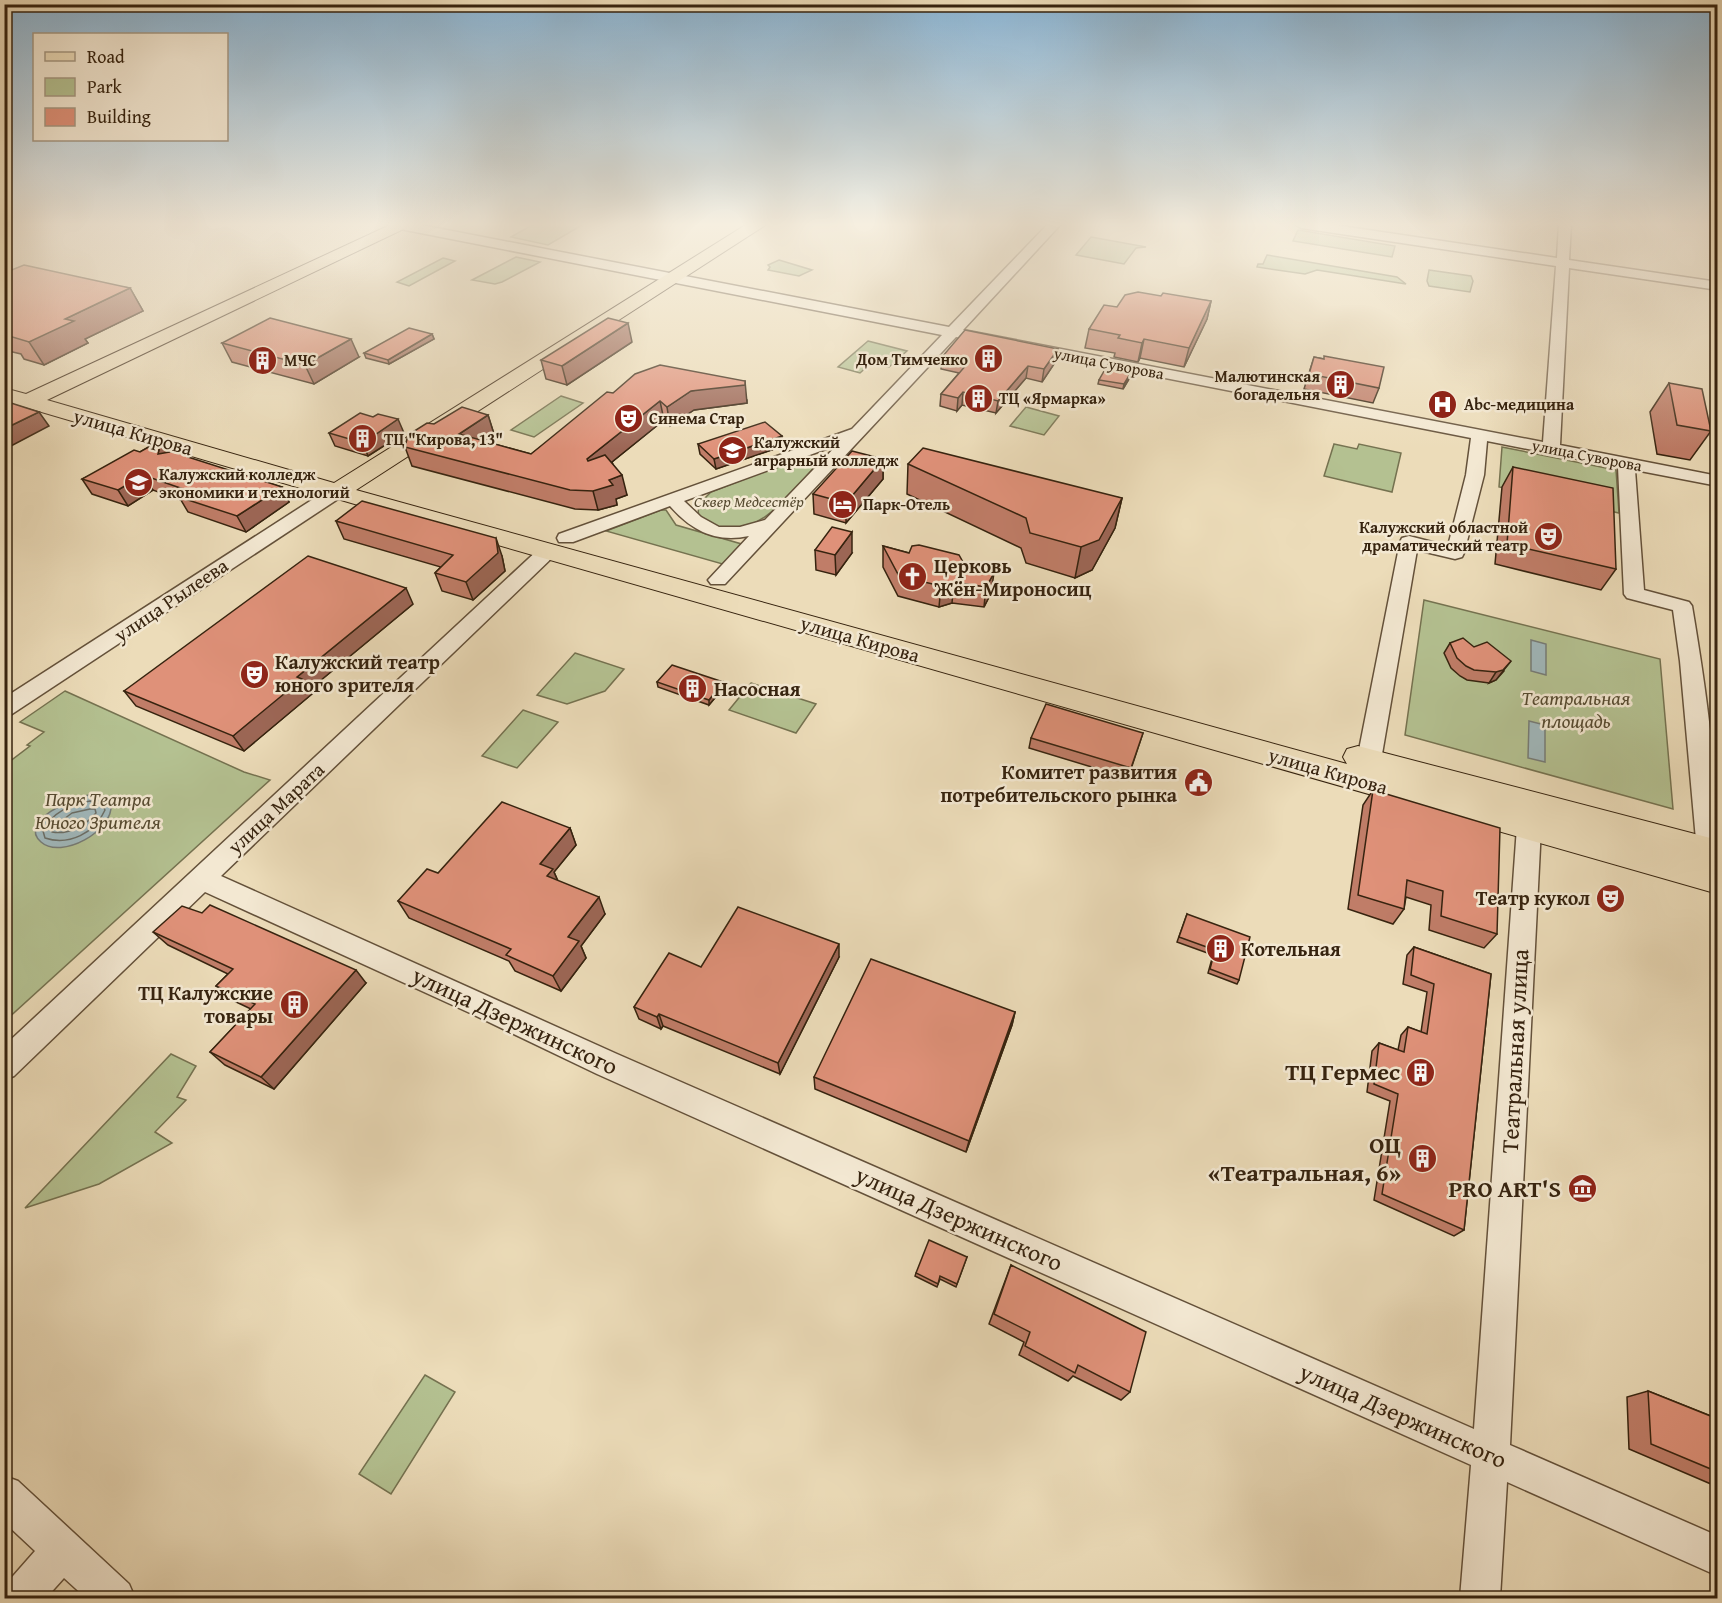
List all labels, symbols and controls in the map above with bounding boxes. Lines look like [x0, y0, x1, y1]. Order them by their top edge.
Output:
legend [33, 33, 228, 141]
text: Road [87, 43, 125, 70]
text: Park [87, 73, 123, 100]
text: Building [87, 103, 151, 130]
street label: улица Суворова [1051, 340, 1167, 386]
building icon: Дом Тимченко [973, 343, 1005, 375]
building icon: МЧС [247, 344, 279, 376]
place label: Дом Тимченко [855, 347, 968, 371]
place label: МЧС [284, 348, 317, 372]
place label: Малютинская богадельня [1214, 364, 1320, 406]
building icon: Малютинская богадельня [1325, 369, 1357, 401]
building icon: ТЦ «Ярмарка» [962, 382, 994, 414]
place label: ТЦ «Ярмарка» [999, 386, 1106, 410]
hospital icon: Abc-медицина [1427, 388, 1459, 420]
place label: Abc-медицина [1464, 392, 1575, 416]
street label: улица Кирова [69, 400, 197, 463]
theatre icon: Синема Стар [612, 402, 644, 434]
place label: Синема Стар [649, 406, 744, 430]
building icon: ТЦ "Кирова, 13" [347, 423, 379, 455]
place label: ТЦ "Кирова, 13" [384, 427, 503, 451]
place label: Калужский аграрный колледж [754, 430, 899, 472]
street label: улица Суворова [1529, 432, 1645, 478]
school or university icon: Калужский аграрный колледж [717, 435, 749, 467]
place label: Калужский колледж экономики и технологий [159, 462, 350, 504]
school or university icon: Калужский колледж экономики и технологий [122, 467, 154, 499]
hotel icon: Парк-Отель [826, 488, 858, 520]
park label: Сквер Медсестёр [694, 489, 804, 513]
place label: Парк-Отель [863, 492, 950, 516]
place label: Калужский областной драматический театр [1359, 515, 1528, 557]
theatre icon: Калужский областной драматический театр [1533, 520, 1565, 552]
street label: улица Рылеева [107, 550, 234, 649]
place label: Церковь Жён-Мироносиц [933, 551, 1092, 603]
church icon: Церковь Жён-Мироносиц [897, 561, 929, 593]
street label: улица Кирова [796, 607, 924, 670]
place label: Калужский театр юного зрителя [275, 647, 440, 699]
theatre icon: Калужский театр юного зрителя [238, 658, 270, 690]
building icon: Насосная [677, 673, 709, 705]
place label: Насосная [714, 674, 801, 703]
park label: Театральная площадь [1521, 683, 1631, 735]
street label: улица Кирова [1264, 739, 1392, 802]
street label: улица Марата [220, 755, 331, 861]
place label: Комитет развития потребительского рынка [940, 757, 1178, 809]
public building icon: Комитет развития потребительского рынка [1182, 767, 1214, 799]
park label: Парк Театра Юного Зрителя [35, 784, 161, 836]
theatre icon: Театр кукол [1595, 882, 1627, 914]
place label: Театр кукол [1476, 883, 1590, 912]
building icon: Котельная [1204, 933, 1236, 965]
place label: Котельная [1241, 934, 1341, 963]
street label: Театральная улица [1492, 948, 1537, 1154]
street label: улица Дзержинского [406, 957, 624, 1084]
place label: ТЦ Калужские товары [138, 978, 274, 1030]
building icon: ТЦ Калужские товары [278, 988, 310, 1020]
place label: ТЦ Гермес [1285, 1054, 1400, 1089]
building icon: ТЦ Гермес [1405, 1056, 1437, 1088]
place label: ОЦ «Театральная, 6» [1208, 1127, 1401, 1190]
building icon: ОЦ «Театральная, 6» [1406, 1143, 1438, 1175]
street label: улица Дзержинского [849, 1157, 1068, 1280]
place label: PRO ART'S [1449, 1171, 1561, 1206]
museum icon: PRO ART'S [1566, 1173, 1598, 1205]
street label: улица Дзержинского [1293, 1354, 1512, 1477]

